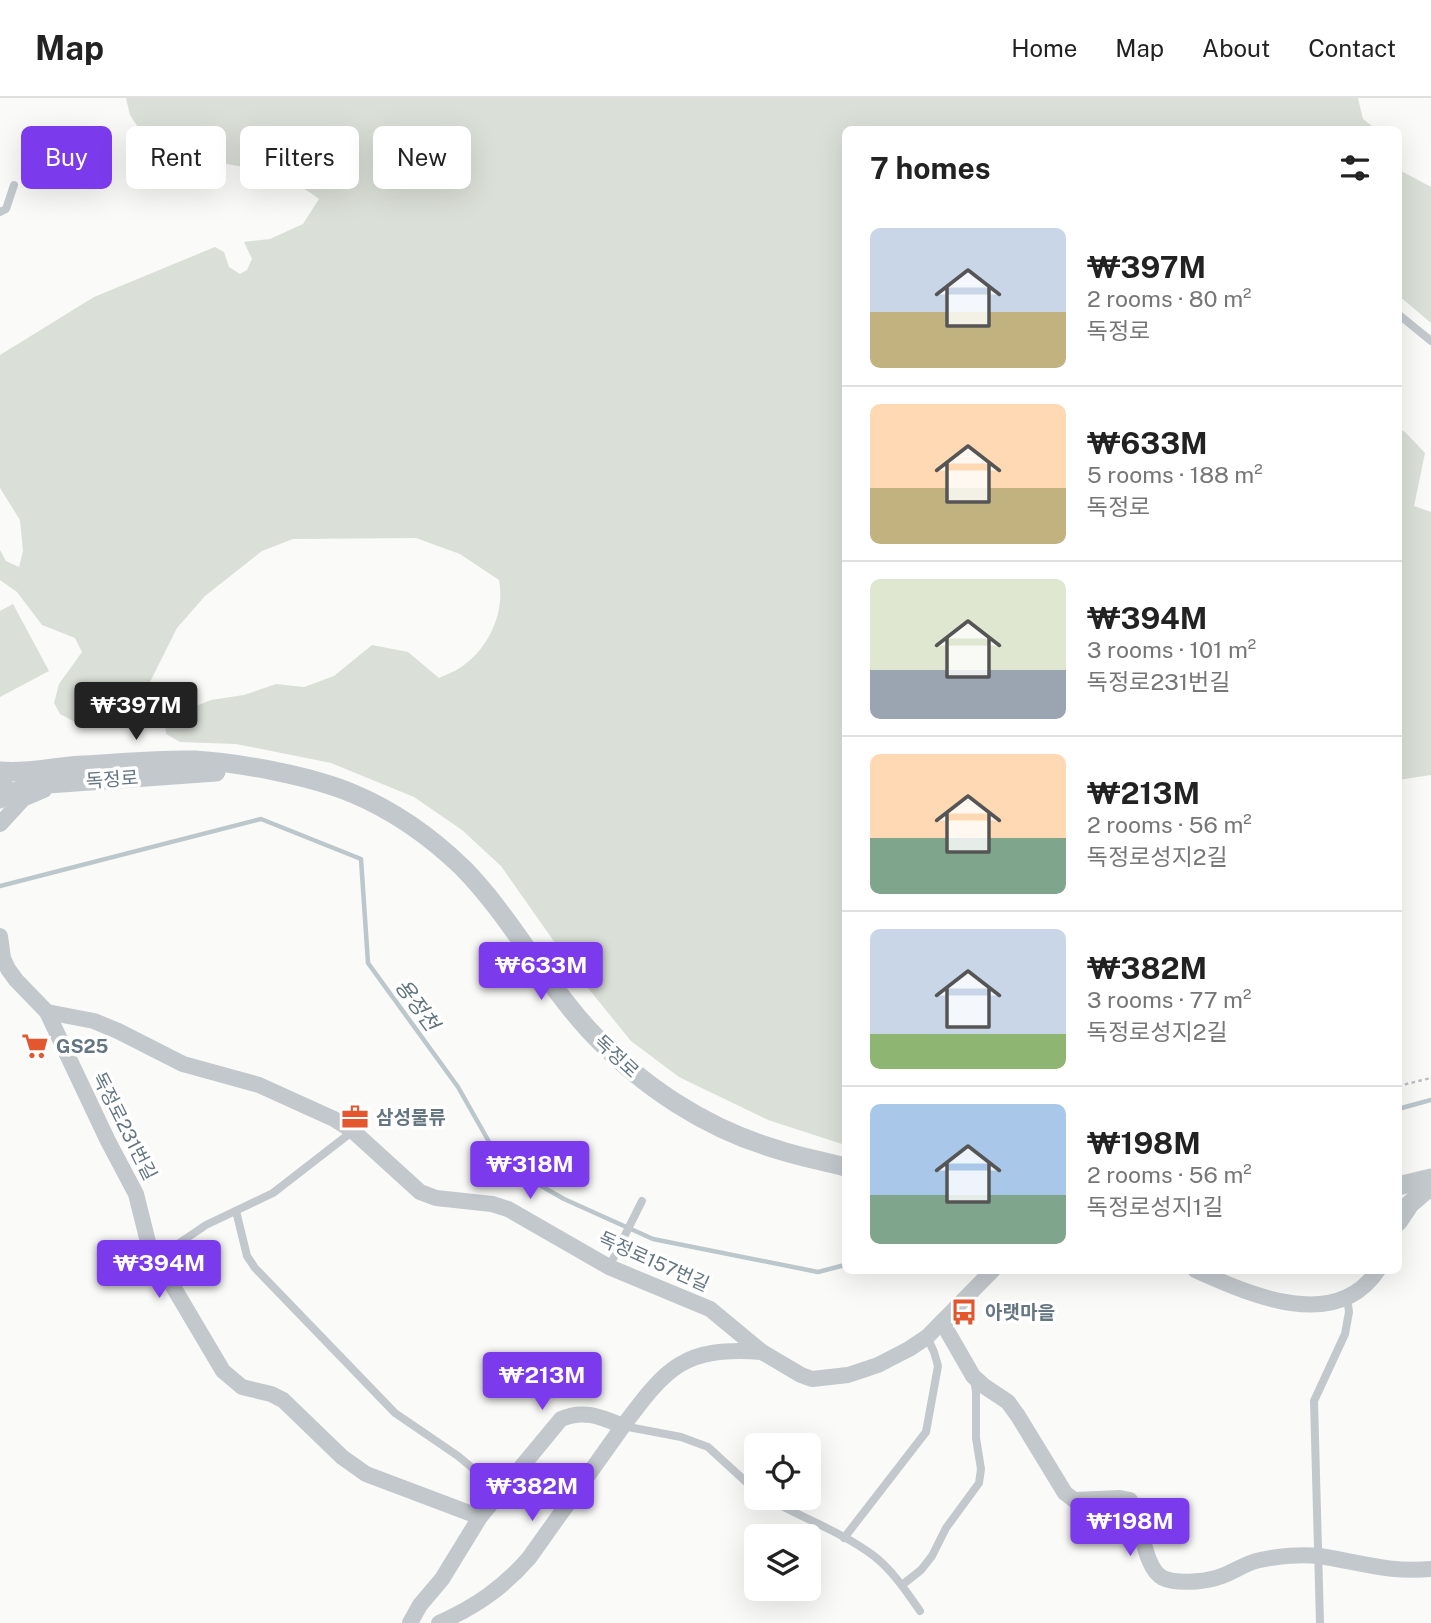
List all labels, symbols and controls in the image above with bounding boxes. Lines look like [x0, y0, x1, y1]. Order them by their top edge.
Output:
text: Map [35, 29, 104, 67]
text: Home [1011, 34, 1077, 62]
text: Map [1115, 34, 1164, 62]
text: About [1202, 34, 1270, 62]
text: Contact [1308, 34, 1396, 62]
chip: Buy [21, 126, 112, 189]
chip: Rent [126, 126, 226, 189]
chip: Filters [240, 126, 359, 189]
chip: New [373, 126, 471, 189]
icon: filters [1336, 149, 1374, 187]
text: 7 homes [870, 150, 991, 186]
text: ₩397M [1087, 249, 1206, 285]
icon: home [926, 256, 1010, 340]
text: 2 rooms · 80 m² [1087, 285, 1252, 312]
text: 독정로 [1087, 317, 1150, 344]
text: ₩633M [1087, 425, 1208, 461]
icon: home [926, 432, 1010, 516]
text: 5 rooms · 188 m² [1087, 461, 1263, 488]
text: 독정로 [1087, 493, 1150, 520]
text: ₩394M [1087, 600, 1207, 636]
icon: home [926, 607, 1010, 691]
text: 3 rooms · 101 m² [1087, 636, 1256, 663]
text: 독정로231번길 [1087, 668, 1230, 695]
pin: ₩397M [87, 682, 185, 742]
text: ₩397M [90, 691, 182, 718]
street label: 독정로 [85, 766, 139, 792]
text: ₩213M [1087, 775, 1200, 811]
icon: home [926, 782, 1010, 866]
text: 2 rooms · 56 m² [1087, 811, 1252, 838]
text: 독정로성지2길 [1087, 843, 1228, 870]
pin: ₩633M [492, 942, 590, 1002]
text: ₩382M [1087, 950, 1207, 986]
text: ₩633M [495, 951, 587, 978]
icon: home [926, 957, 1010, 1041]
water label: 용정천 [390, 974, 446, 1038]
text: 3 rooms · 77 m² [1087, 986, 1251, 1013]
text: 독정로성지2길 [1087, 1018, 1228, 1045]
street label: 독정로 [590, 1030, 644, 1082]
supermarket icon: GS25 [20, 1031, 50, 1061]
place label: GS25 [56, 1035, 108, 1057]
street label: 독정로231번길 [88, 1068, 162, 1184]
office icon: 삼성물류 [340, 1102, 370, 1132]
place label: 삼성물류 [376, 1106, 446, 1128]
text: ₩198M [1087, 1125, 1201, 1161]
icon: home [926, 1132, 1010, 1216]
pin: ₩318M [481, 1142, 579, 1201]
text: ₩318M [486, 1150, 574, 1177]
text: 2 rooms · 56 m² [1087, 1161, 1252, 1188]
text: 독정로성지1길 [1087, 1193, 1223, 1220]
street label: 독정로157번길 [595, 1227, 713, 1295]
pin: ₩394M [110, 1240, 208, 1300]
text: ₩394M [113, 1249, 205, 1276]
bus stop icon: 아랫마을 [949, 1297, 979, 1327]
place label: 아랫마을 [985, 1301, 1055, 1323]
pin: ₩213M [493, 1352, 591, 1412]
text: ₩213M [499, 1361, 585, 1388]
map controls [744, 1433, 821, 1601]
button: locate [744, 1433, 821, 1510]
pin: ₩382M [483, 1464, 581, 1523]
text: ₩382M [486, 1472, 578, 1499]
pin: ₩198M [1081, 1498, 1179, 1558]
text: ₩198M [1086, 1507, 1174, 1534]
button: layers [744, 1524, 821, 1601]

